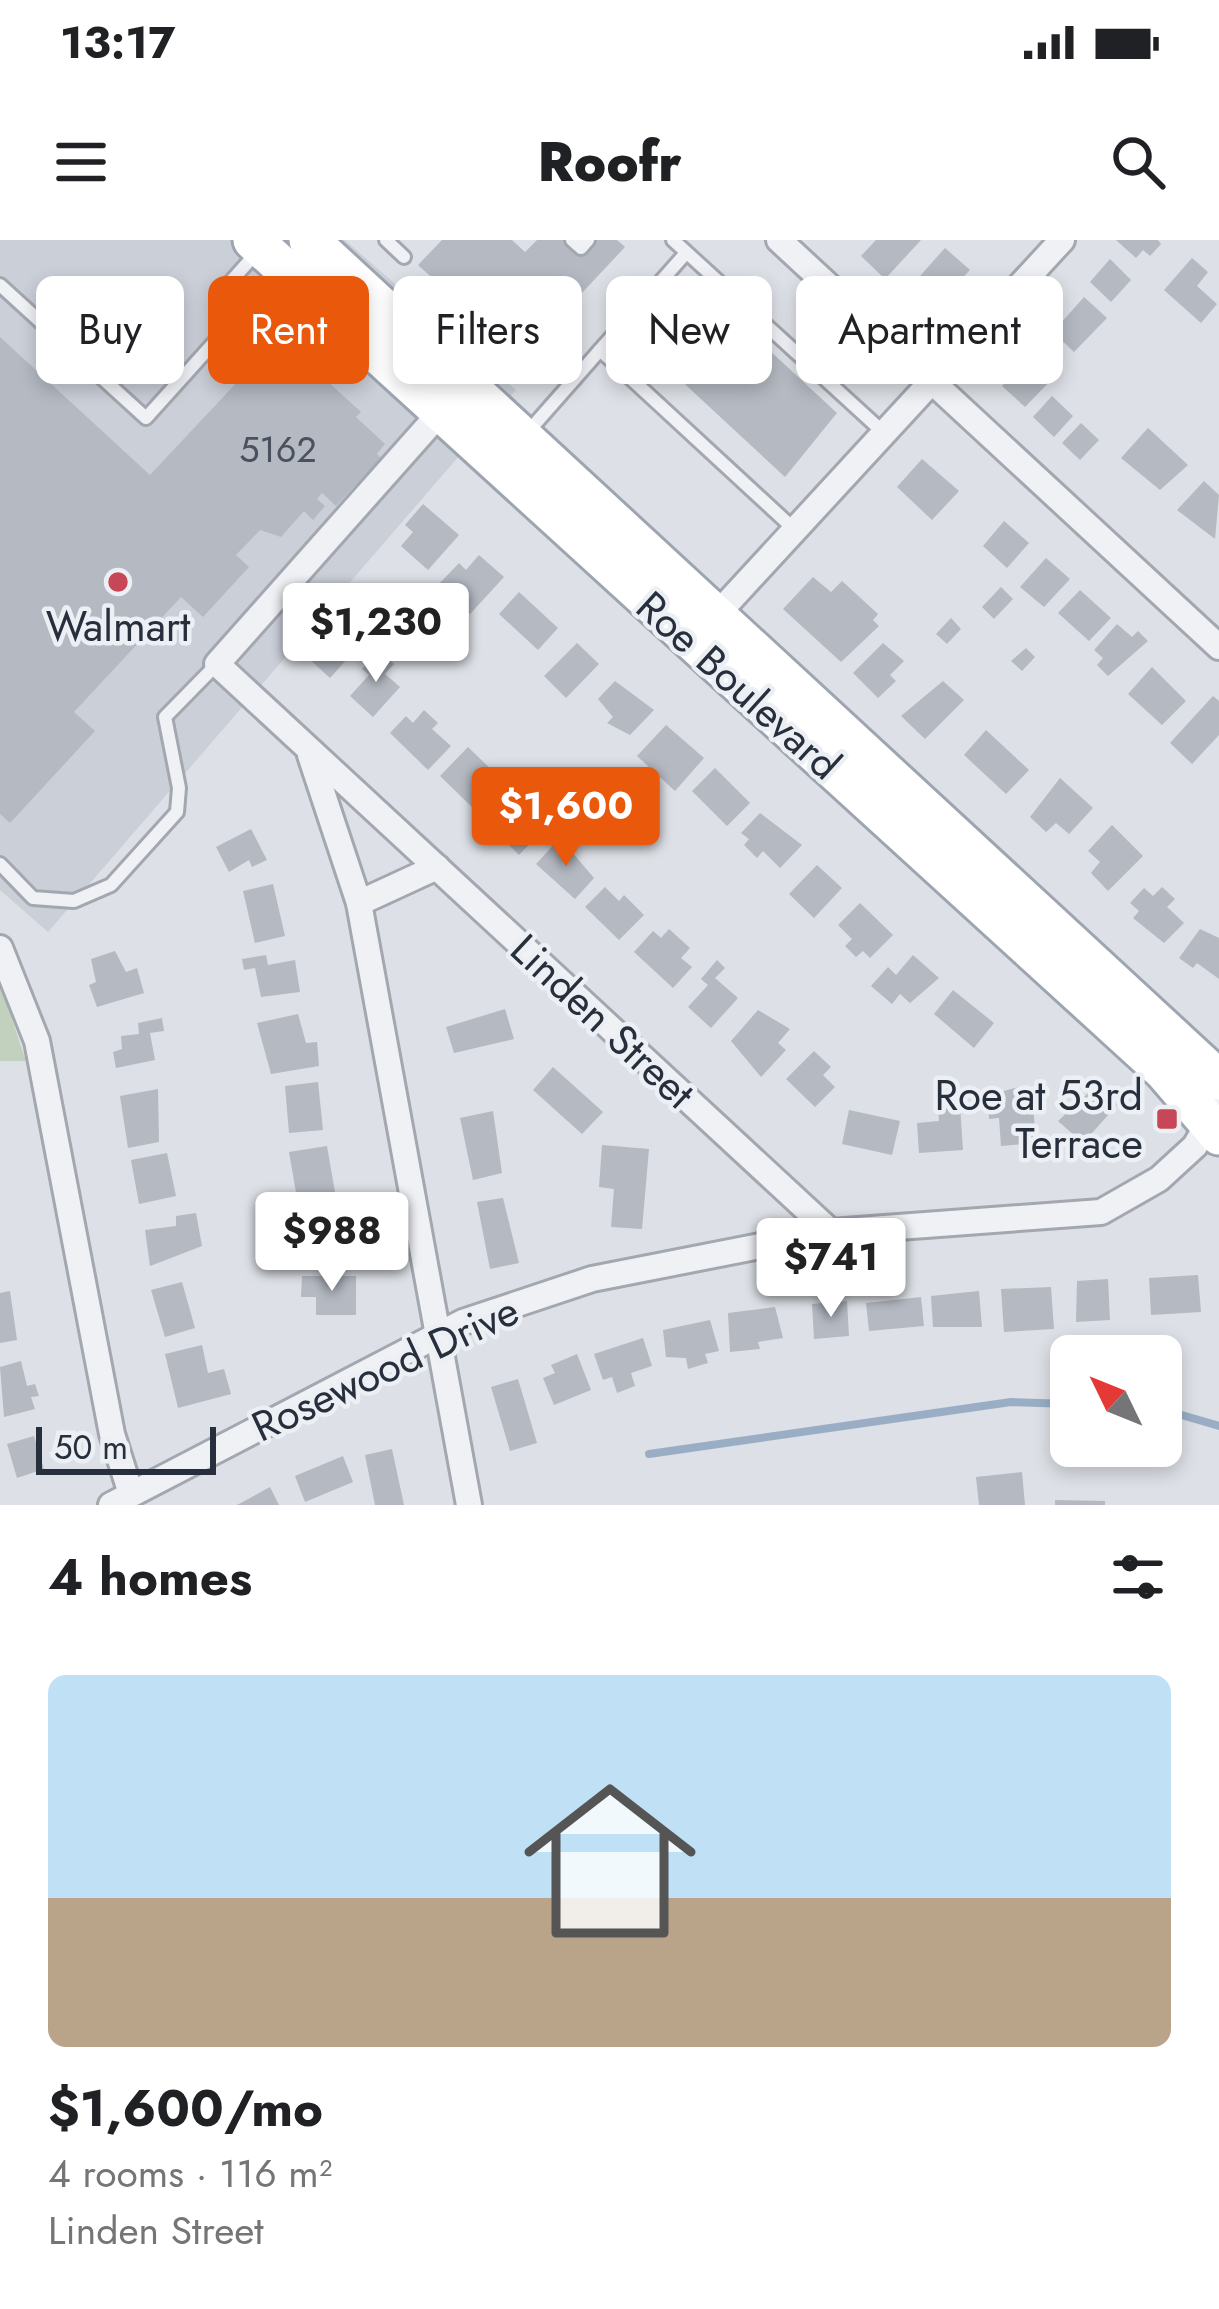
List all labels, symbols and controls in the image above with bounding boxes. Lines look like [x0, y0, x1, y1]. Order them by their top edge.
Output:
text: 13:17 [60, 10, 175, 75]
text: Roofr [537, 123, 682, 201]
icon: menu [48, 129, 114, 195]
icon: search [1105, 129, 1171, 195]
chip: Buy [36, 276, 184, 384]
chip: Rent [208, 276, 369, 384]
chip: Filters [393, 276, 582, 384]
chip: New [606, 276, 772, 384]
chip: Apartment [796, 276, 1063, 384]
house number: 5162 [239, 423, 317, 475]
marker: Walmart [105, 569, 131, 595]
street label: Roe Boulevard [623, 577, 854, 794]
pin: $1,230 [278, 583, 474, 685]
text: $1,230 [310, 593, 442, 650]
place label: Walmart [46, 596, 190, 657]
pin: $1,600 [468, 767, 664, 869]
text: $1,600 [499, 777, 633, 834]
street label: Linden Street [497, 920, 708, 1123]
place label: Roe at 53rd Terrace [934, 1065, 1143, 1174]
marker: Roe at 53rd Terrace [1154, 1106, 1180, 1132]
pin: $988 [261, 1192, 403, 1294]
text: $988 [282, 1202, 382, 1259]
pin: $741 [760, 1218, 902, 1320]
text: $741 [784, 1228, 878, 1285]
street label: Rosewood Drive [242, 1280, 529, 1457]
north arrow [1050, 1335, 1182, 1467]
map controls [1050, 1335, 1182, 1467]
scale bar [36, 1421, 216, 1474]
text: 50 m [54, 1424, 128, 1471]
text: 4 homes [48, 1540, 252, 1614]
icon: filters [1105, 1544, 1171, 1610]
icon: home [502, 1753, 718, 1969]
text: $1,600/mo [48, 2071, 323, 2145]
text: 4 rooms · 116 m² [48, 2145, 332, 2202]
text: Linden Street [48, 2202, 264, 2259]

